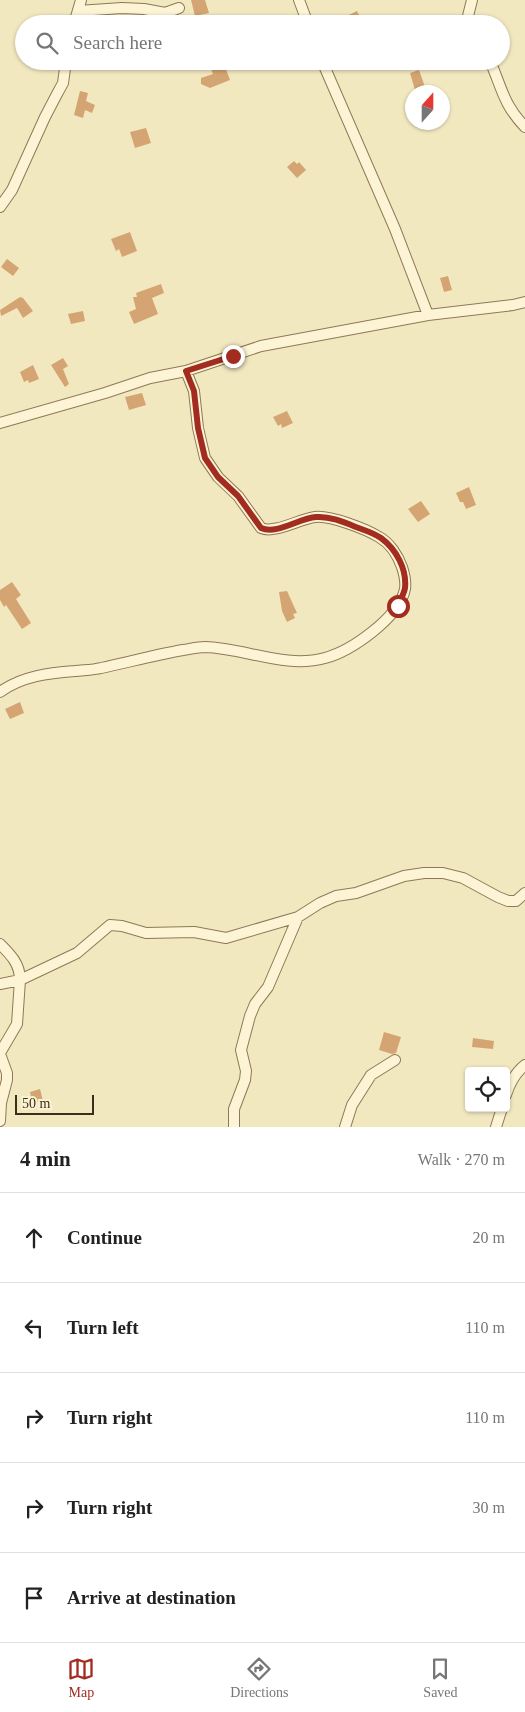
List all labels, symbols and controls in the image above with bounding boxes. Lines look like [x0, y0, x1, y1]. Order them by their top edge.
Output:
search box [15, 15, 510, 70]
icon: search [33, 29, 61, 57]
text: Search here [73, 32, 162, 53]
north arrow [405, 85, 450, 130]
route end [222, 345, 245, 368]
route start [387, 595, 410, 618]
map controls [465, 1067, 510, 1112]
button: locate [465, 1067, 510, 1112]
scale bar [15, 1092, 94, 1115]
text: 50 m [22, 1096, 50, 1111]
text: 4 min [20, 1147, 71, 1171]
text: Walk · 270 m [418, 1151, 505, 1168]
icon: ahead [20, 1224, 48, 1252]
text: Continue [67, 1227, 142, 1248]
text: 20 m [473, 1229, 505, 1246]
icon: left [20, 1314, 48, 1342]
text: Turn left [67, 1317, 139, 1338]
text: 110 m [465, 1319, 505, 1336]
icon: right [20, 1404, 48, 1432]
text: Turn right [67, 1407, 152, 1428]
text: 110 m [465, 1409, 505, 1426]
icon: right [20, 1494, 48, 1522]
text: Turn right [67, 1497, 152, 1518]
text: 30 m [473, 1499, 505, 1516]
icon: arrive [20, 1584, 48, 1612]
text: Arrive at destination [67, 1587, 236, 1608]
tab: Map [67, 1655, 95, 1701]
tab: Directions [230, 1655, 289, 1701]
tab: Saved [423, 1655, 458, 1701]

